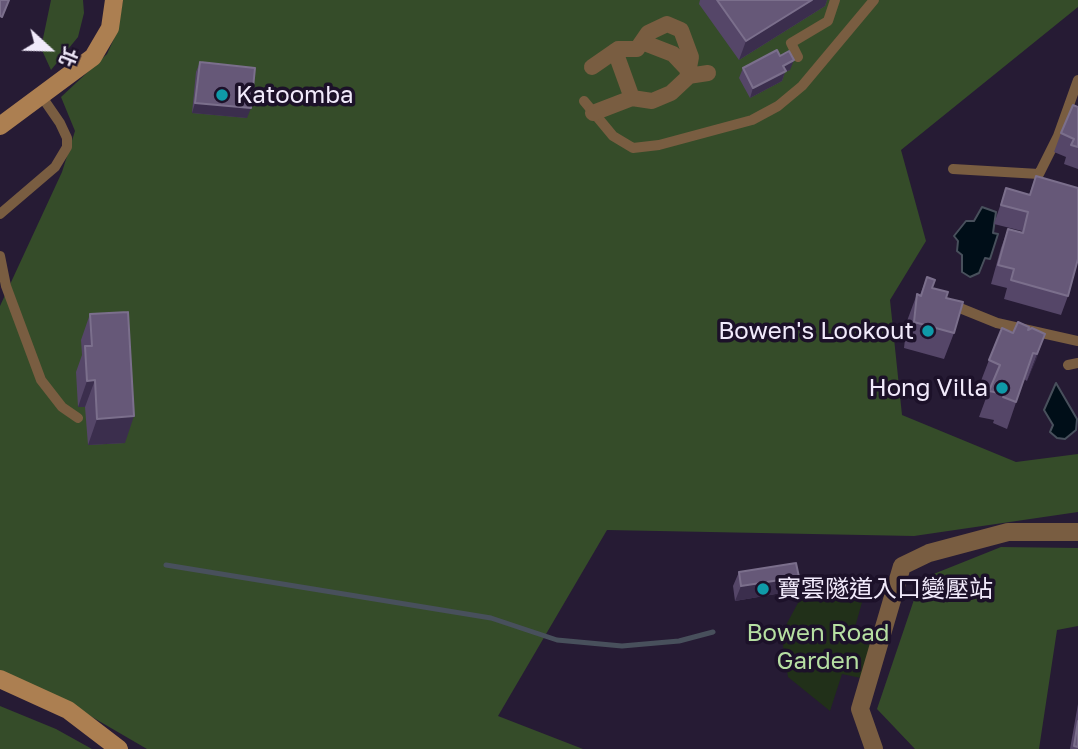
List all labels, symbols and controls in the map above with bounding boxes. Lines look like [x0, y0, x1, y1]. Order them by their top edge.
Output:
north arrow [14, 14, 84, 84]
text: 北 [55, 44, 83, 70]
place label: Katoomba [236, 81, 354, 109]
marker: Katoomba [214, 87, 230, 103]
place label: Bowen's Lookout [718, 317, 914, 345]
marker: Bowen's Lookout [920, 323, 936, 339]
place label: Hong Villa [868, 374, 988, 402]
marker: Hong Villa [994, 380, 1010, 396]
place label: 寶雲隧道入口變壓站 [777, 575, 993, 603]
marker: 寶雲隧道入口變壓站 [755, 581, 771, 597]
park label: Bowen Road Garden [747, 619, 889, 675]

